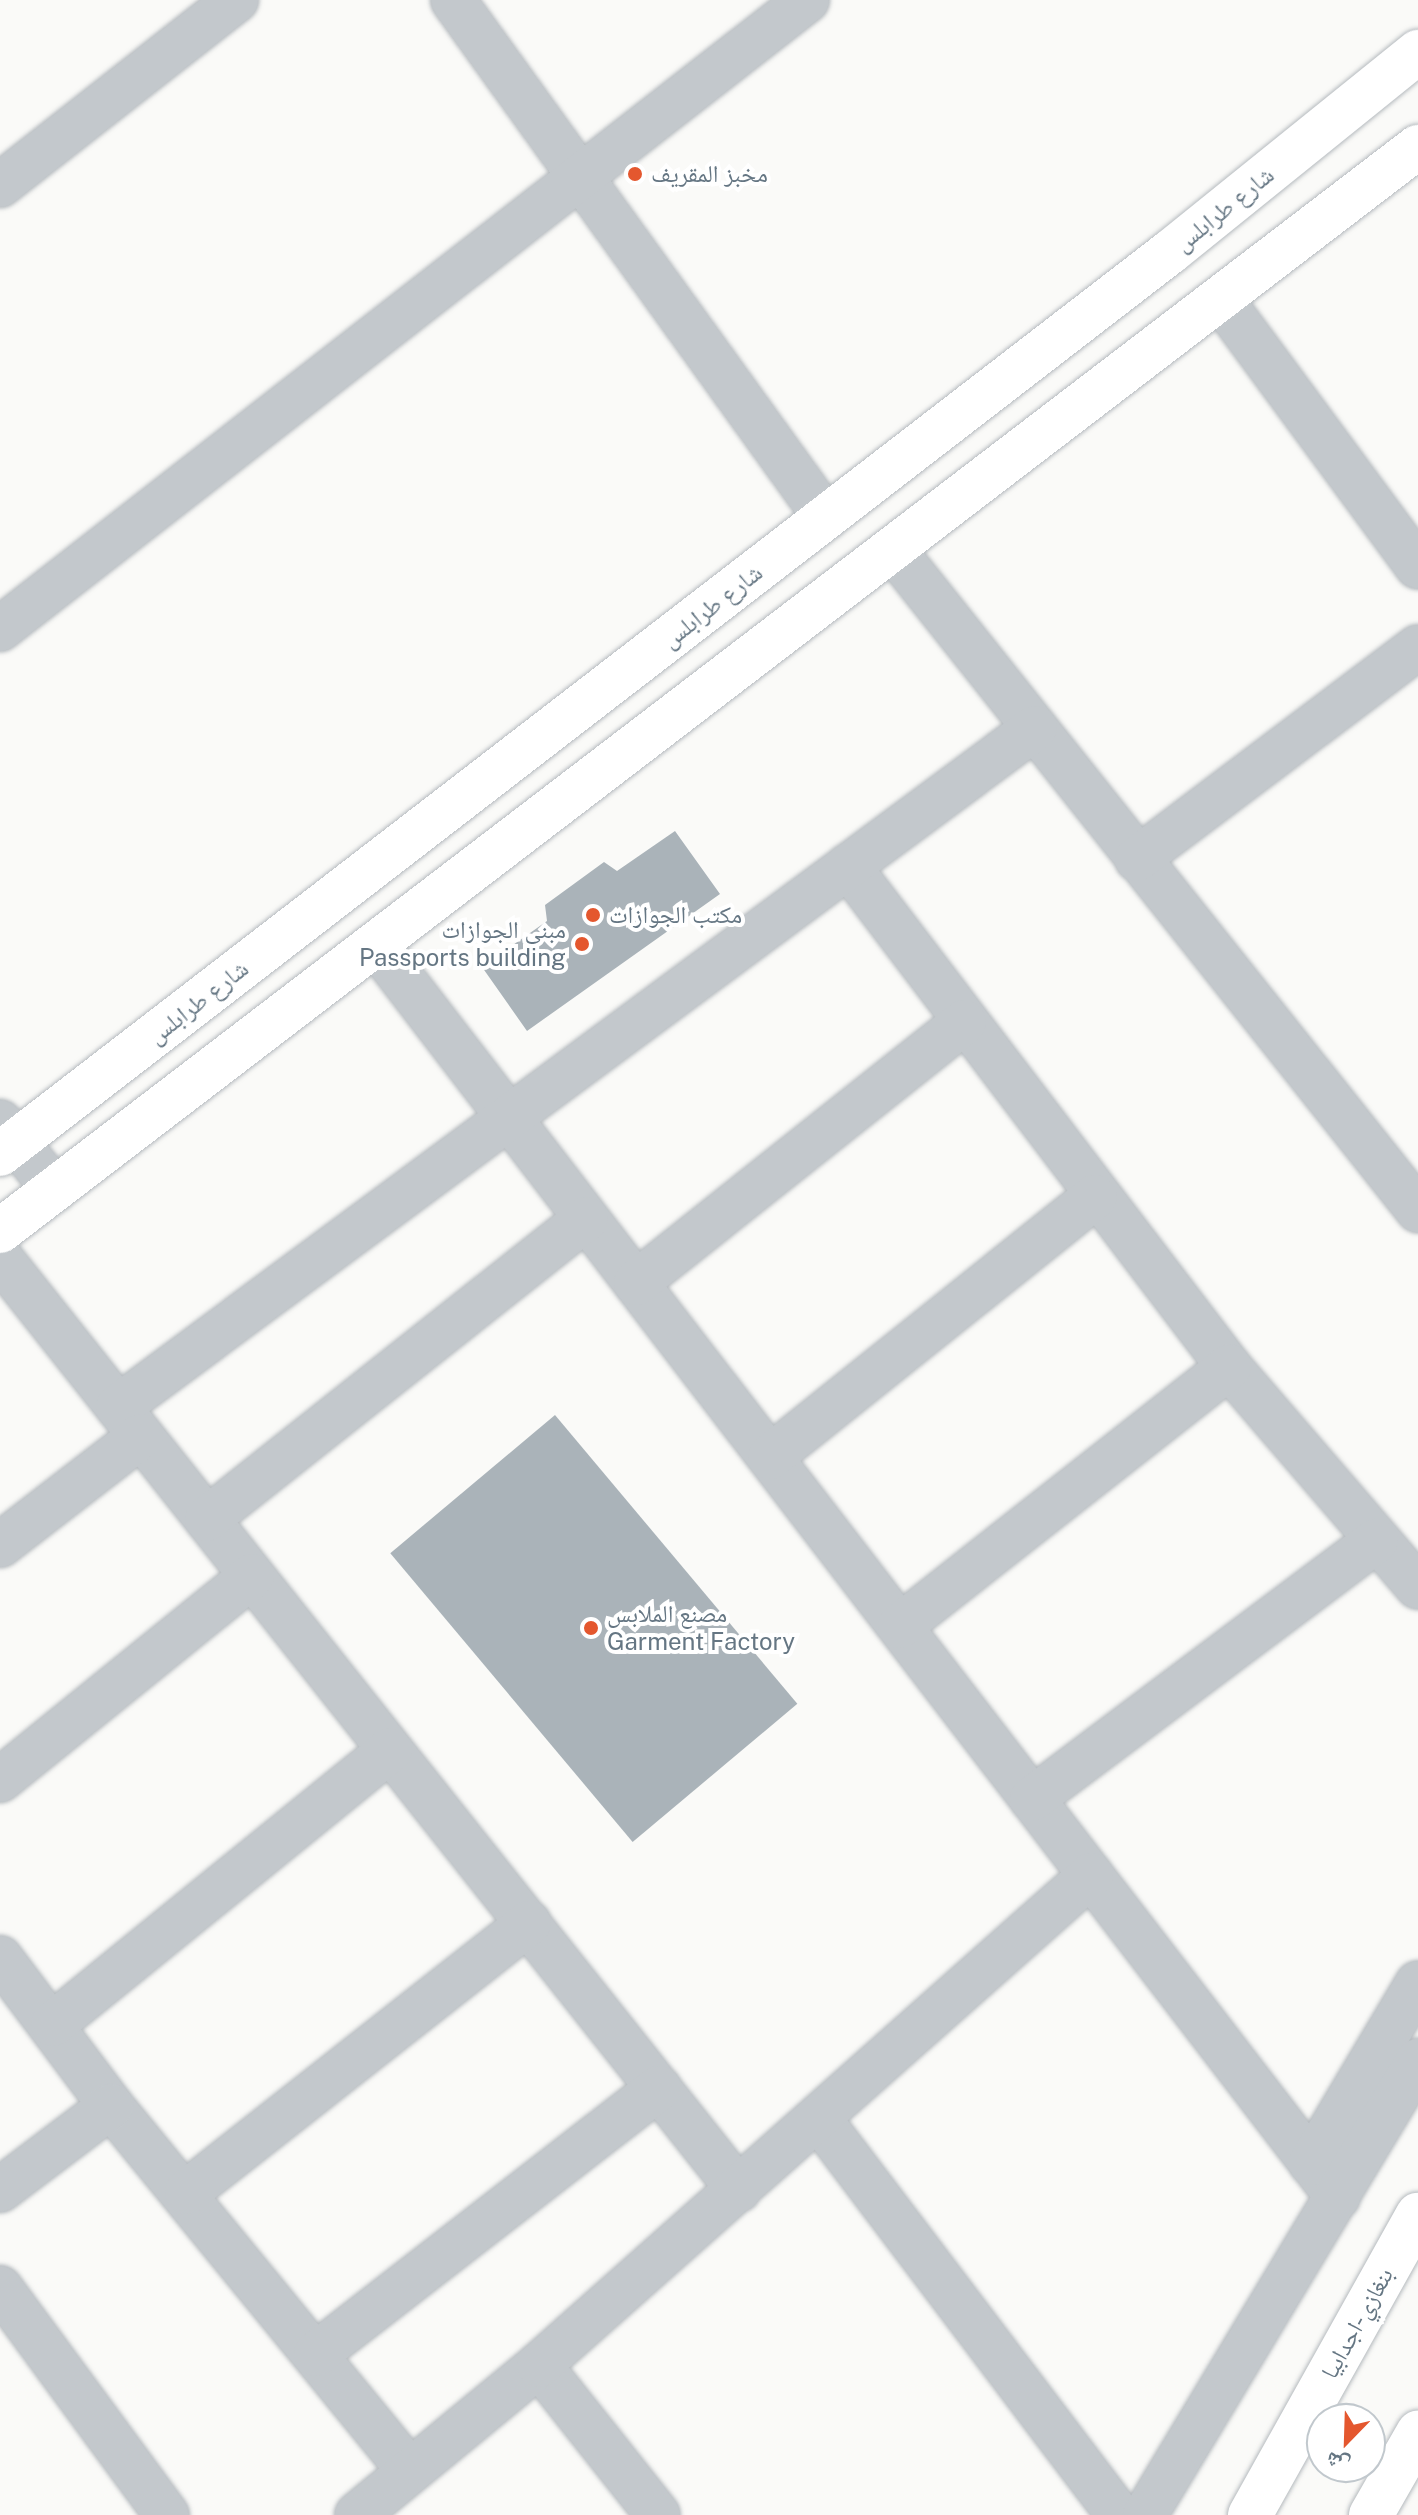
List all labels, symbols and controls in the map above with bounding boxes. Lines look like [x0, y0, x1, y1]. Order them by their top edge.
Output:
place label: مخبز المقريف [651, 160, 768, 188]
street label: شارع طرابلس [1168, 160, 1280, 258]
marker: مخبز المقريف [626, 165, 644, 183]
street label: شارع طرابلس [656, 558, 768, 654]
place label: مكتب الجوازات [609, 901, 742, 929]
marker: مكتب الجوازات [584, 906, 602, 924]
place label: مبنى الجوازات Passports building [359, 916, 566, 972]
marker: مبنى الجوازات Passports building [573, 935, 591, 953]
street label: شارع طرابلس [142, 954, 254, 1050]
place label: مصنع الملابس Garment Factory [607, 1600, 795, 1656]
marker: مصنع الملابس Garment Factory [582, 1619, 600, 1637]
street label: بنغازي-اجدابيا [1315, 2263, 1399, 2383]
north arrow [1306, 2403, 1386, 2483]
text: ش [1322, 2447, 1353, 2480]

